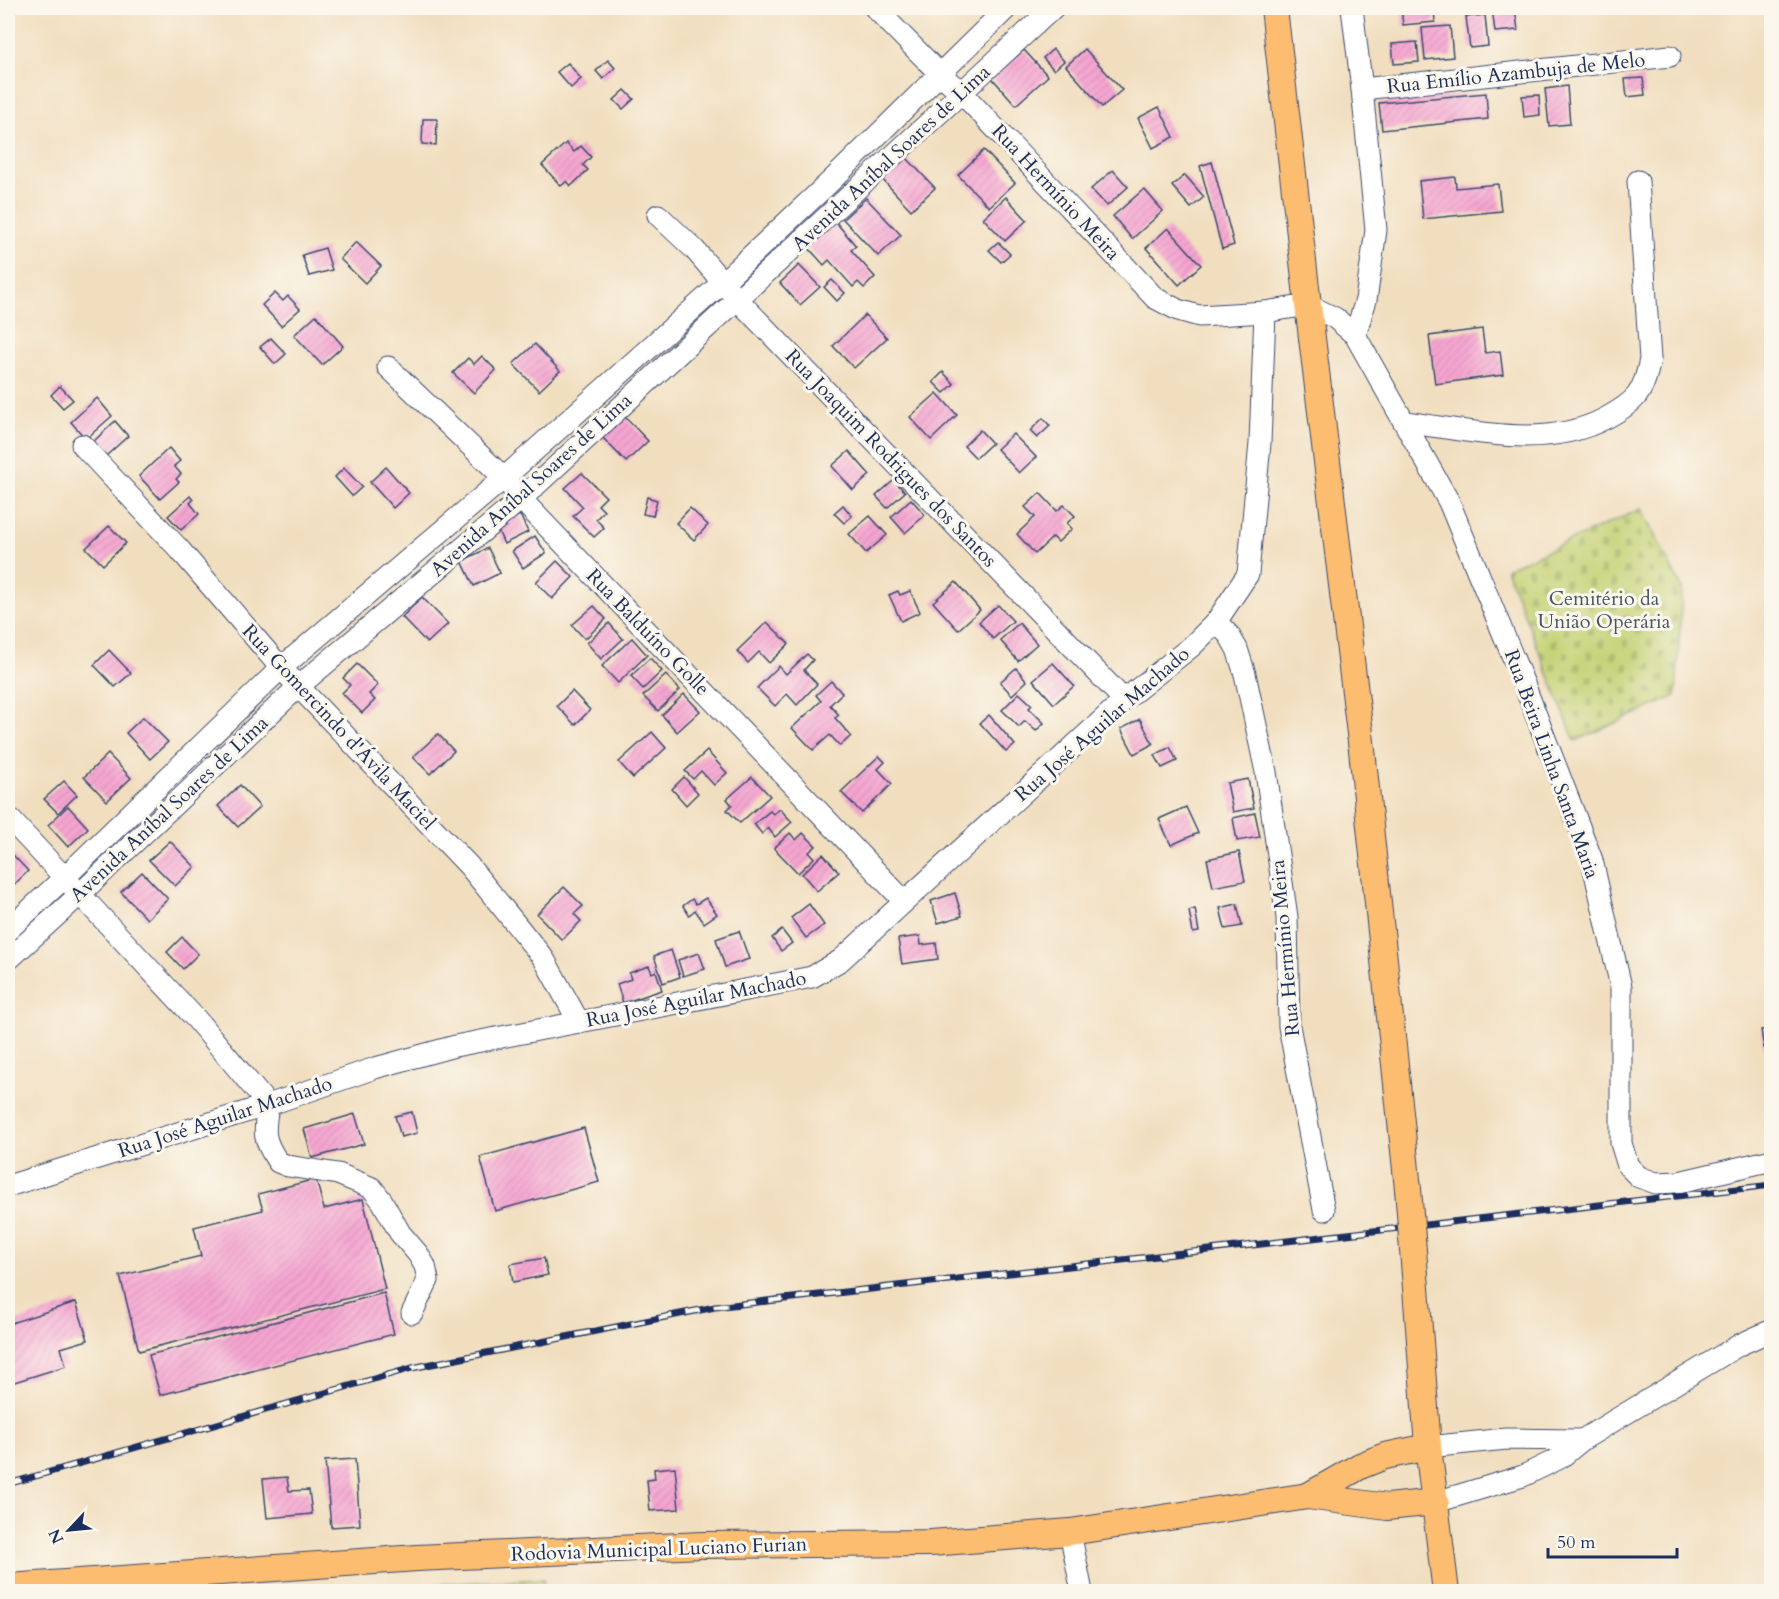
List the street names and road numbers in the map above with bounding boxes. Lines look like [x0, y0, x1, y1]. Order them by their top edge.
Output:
street label: Rua Emílio Azambuja de Melo [1385, 46, 1647, 100]
street label: Avenida Aníbal Soares de Lima [786, 58, 996, 257]
street label: Rua Hermínio Meira [986, 118, 1127, 266]
street label: Rua Joaquim Rodrigues dos Santos [779, 343, 1003, 573]
street label: Avenida Aníbal Soares de Lima [424, 387, 638, 583]
street label: Rua Balduíno Golle [580, 563, 716, 701]
street label: Rua Gomercindo d'Ávila Maciel [236, 618, 442, 836]
street label: Rua José Aguilar Machado [1009, 640, 1195, 808]
street label: Rua Beira Linha Santa Maria [1498, 646, 1606, 883]
street label: Avenida Aníbal Soares de Lima [64, 709, 274, 908]
street label: Rua Hermínio Meira [1264, 858, 1306, 1037]
street label: Rua José Aguilar Machado [584, 964, 809, 1034]
street label: Rua José Aguilar Machado [114, 1070, 336, 1164]
street label: Rodovia Municipal Luciano Furian [510, 1530, 808, 1568]

